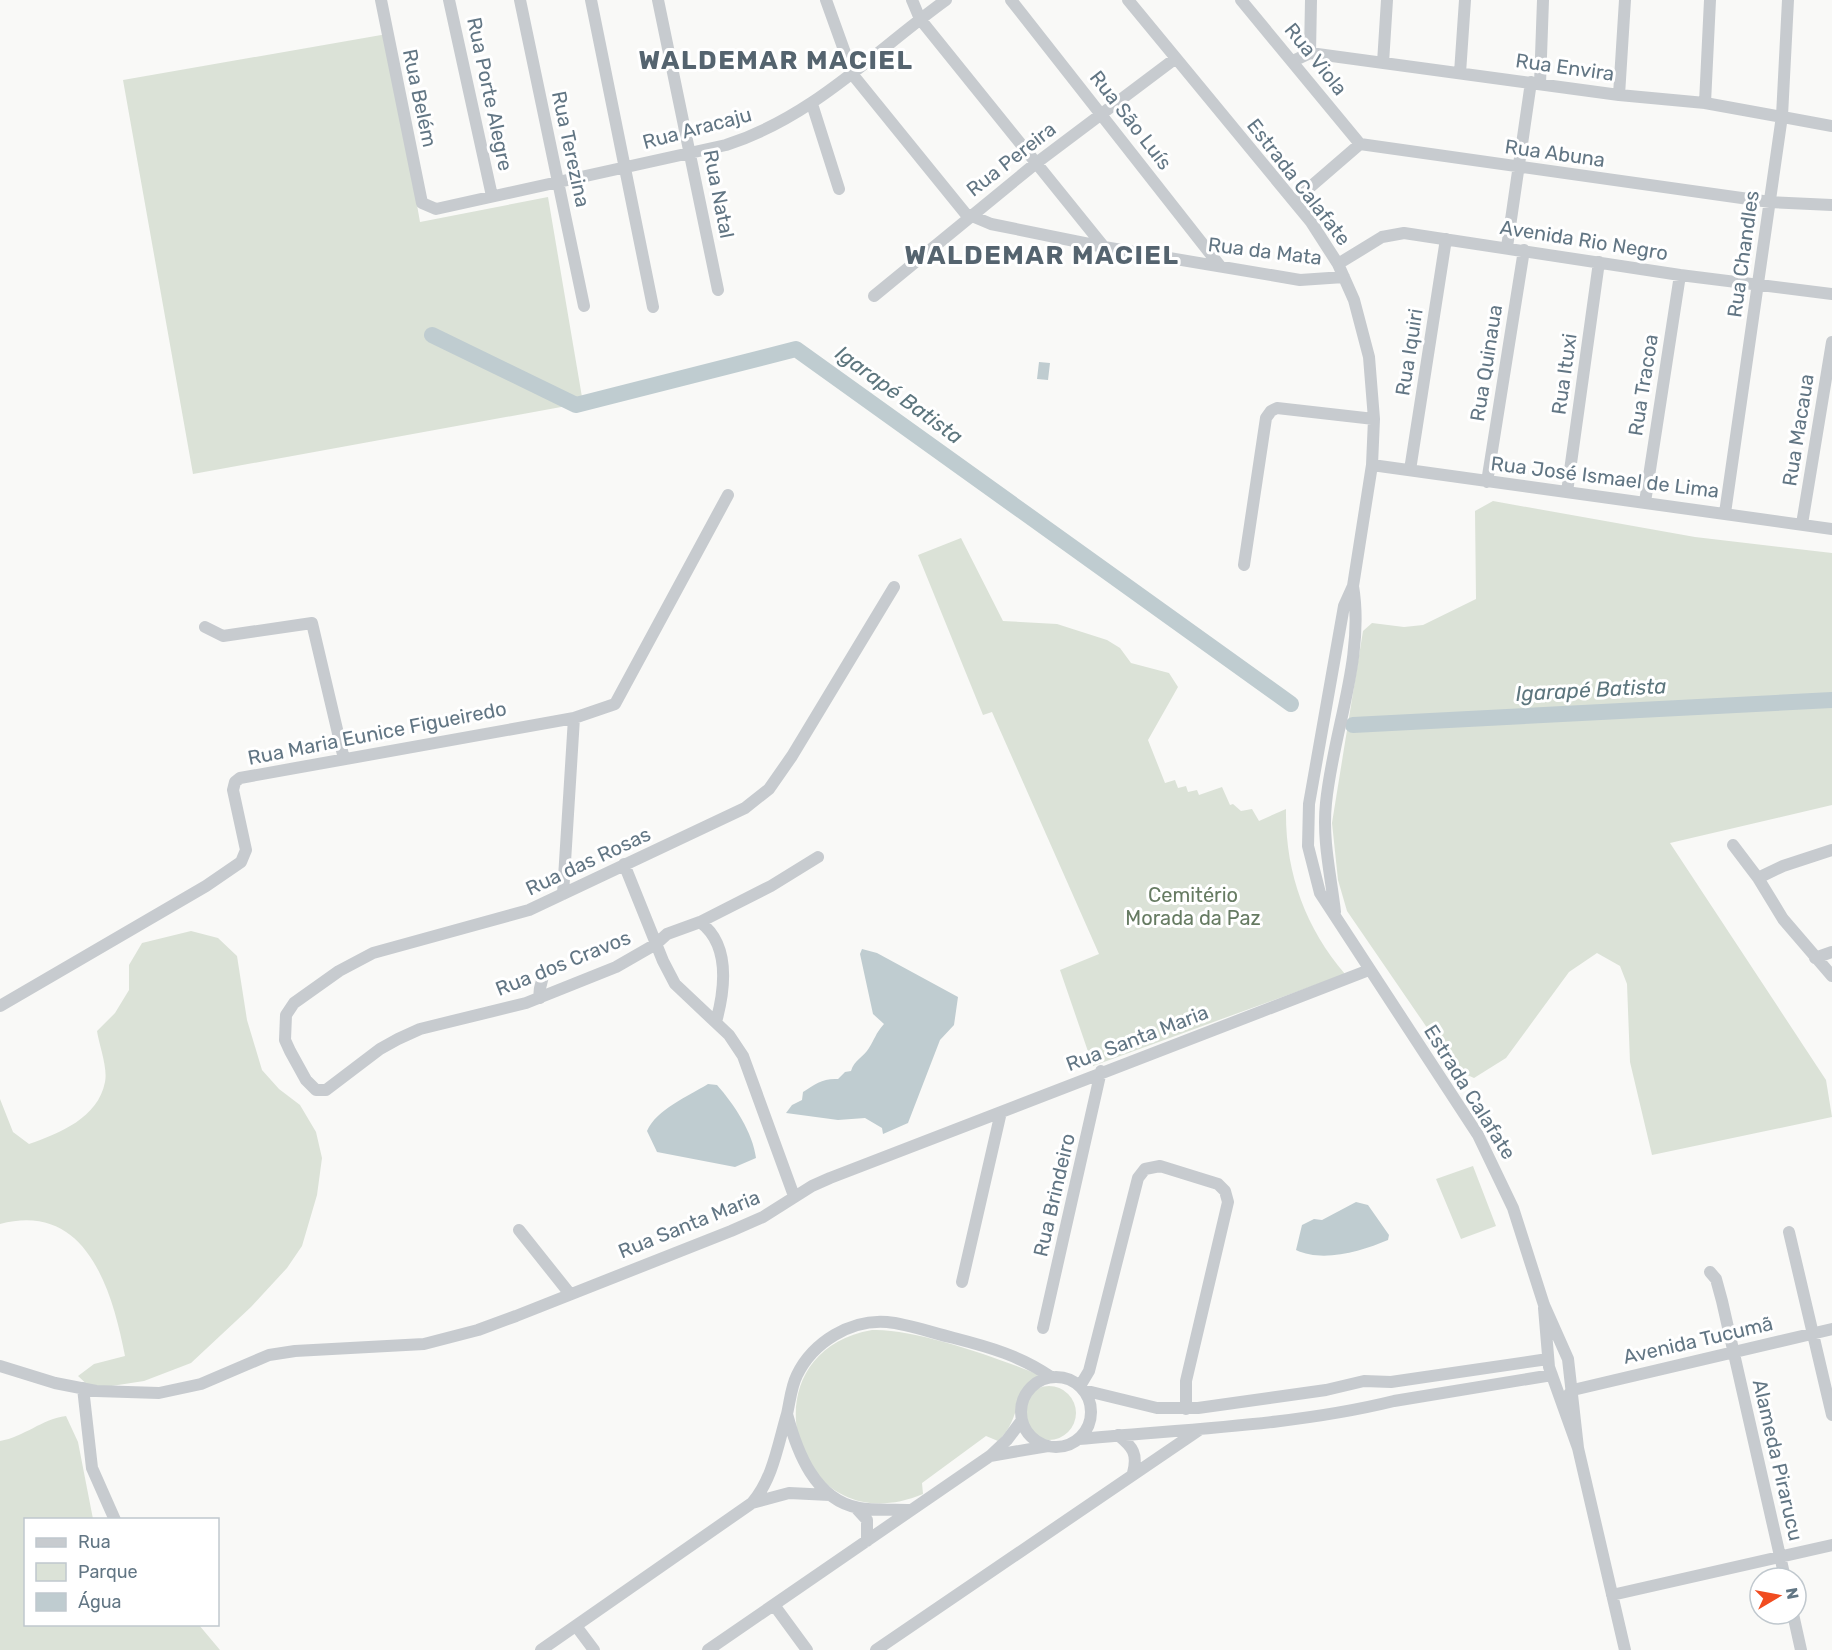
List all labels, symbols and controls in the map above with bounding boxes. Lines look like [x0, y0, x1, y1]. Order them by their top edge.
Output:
street label: Rua Porte Alegre [462, 15, 518, 173]
street label: Rua Viola [1280, 18, 1352, 100]
district label: WALDEMAR MACIEL [639, 45, 913, 76]
street label: Rua Belém [398, 47, 442, 149]
street label: Rua Envira [1514, 48, 1616, 86]
street label: Rua São Luís [1085, 66, 1177, 174]
street label: Rua Terezina [547, 89, 595, 209]
street label: Rua Aracaju [640, 102, 754, 154]
street label: Estrada Calafate [1242, 114, 1356, 250]
street label: Rua Pereira [961, 117, 1061, 201]
street label: Rua Abuna [1503, 134, 1607, 172]
street label: Rua Natal [699, 148, 739, 240]
street label: Rua Chandles [1722, 189, 1764, 319]
street label: Avenida Rio Negro [1498, 215, 1670, 265]
street label: Rua da Mata [1207, 232, 1323, 270]
district label: WALDEMAR MACIEL [905, 240, 1179, 271]
street label: Rua Quinaua [1465, 303, 1507, 423]
street label: Rua Iquiri [1390, 307, 1428, 397]
street label: Rua Ituxi [1546, 332, 1582, 416]
street label: Rua Tracoa [1623, 332, 1663, 438]
water label: Igarapé Batista [831, 340, 968, 449]
street label: Rua Macaua [1777, 372, 1819, 488]
street label: Rua José Ismael de Lima [1489, 451, 1721, 503]
water label: Igarapé Batista [1515, 673, 1667, 706]
street label: Rua Maria Eunice Figueiredo [246, 696, 508, 770]
street label: Rua das Rosas [522, 822, 654, 900]
park label: Cemitério Morada da Paz [1125, 883, 1261, 930]
street label: Rua dos Cravos [492, 925, 634, 1001]
street label: Rua Santa Maria [1062, 1000, 1212, 1076]
street label: Estrada Calafate [1419, 1020, 1521, 1164]
street label: Rua Brindeiro [1028, 1131, 1080, 1259]
street label: Rua Santa Maria [615, 1185, 763, 1263]
street label: Avenida Tucumã [1621, 1311, 1775, 1369]
street label: Alameda Pirarucu [1748, 1377, 1808, 1543]
legend [24, 1518, 219, 1626]
text: Rua [78, 1531, 111, 1553]
text: Parque [78, 1561, 138, 1583]
north arrow [1748, 1566, 1808, 1626]
text: N [1782, 1586, 1803, 1601]
text: Água [78, 1591, 121, 1613]

